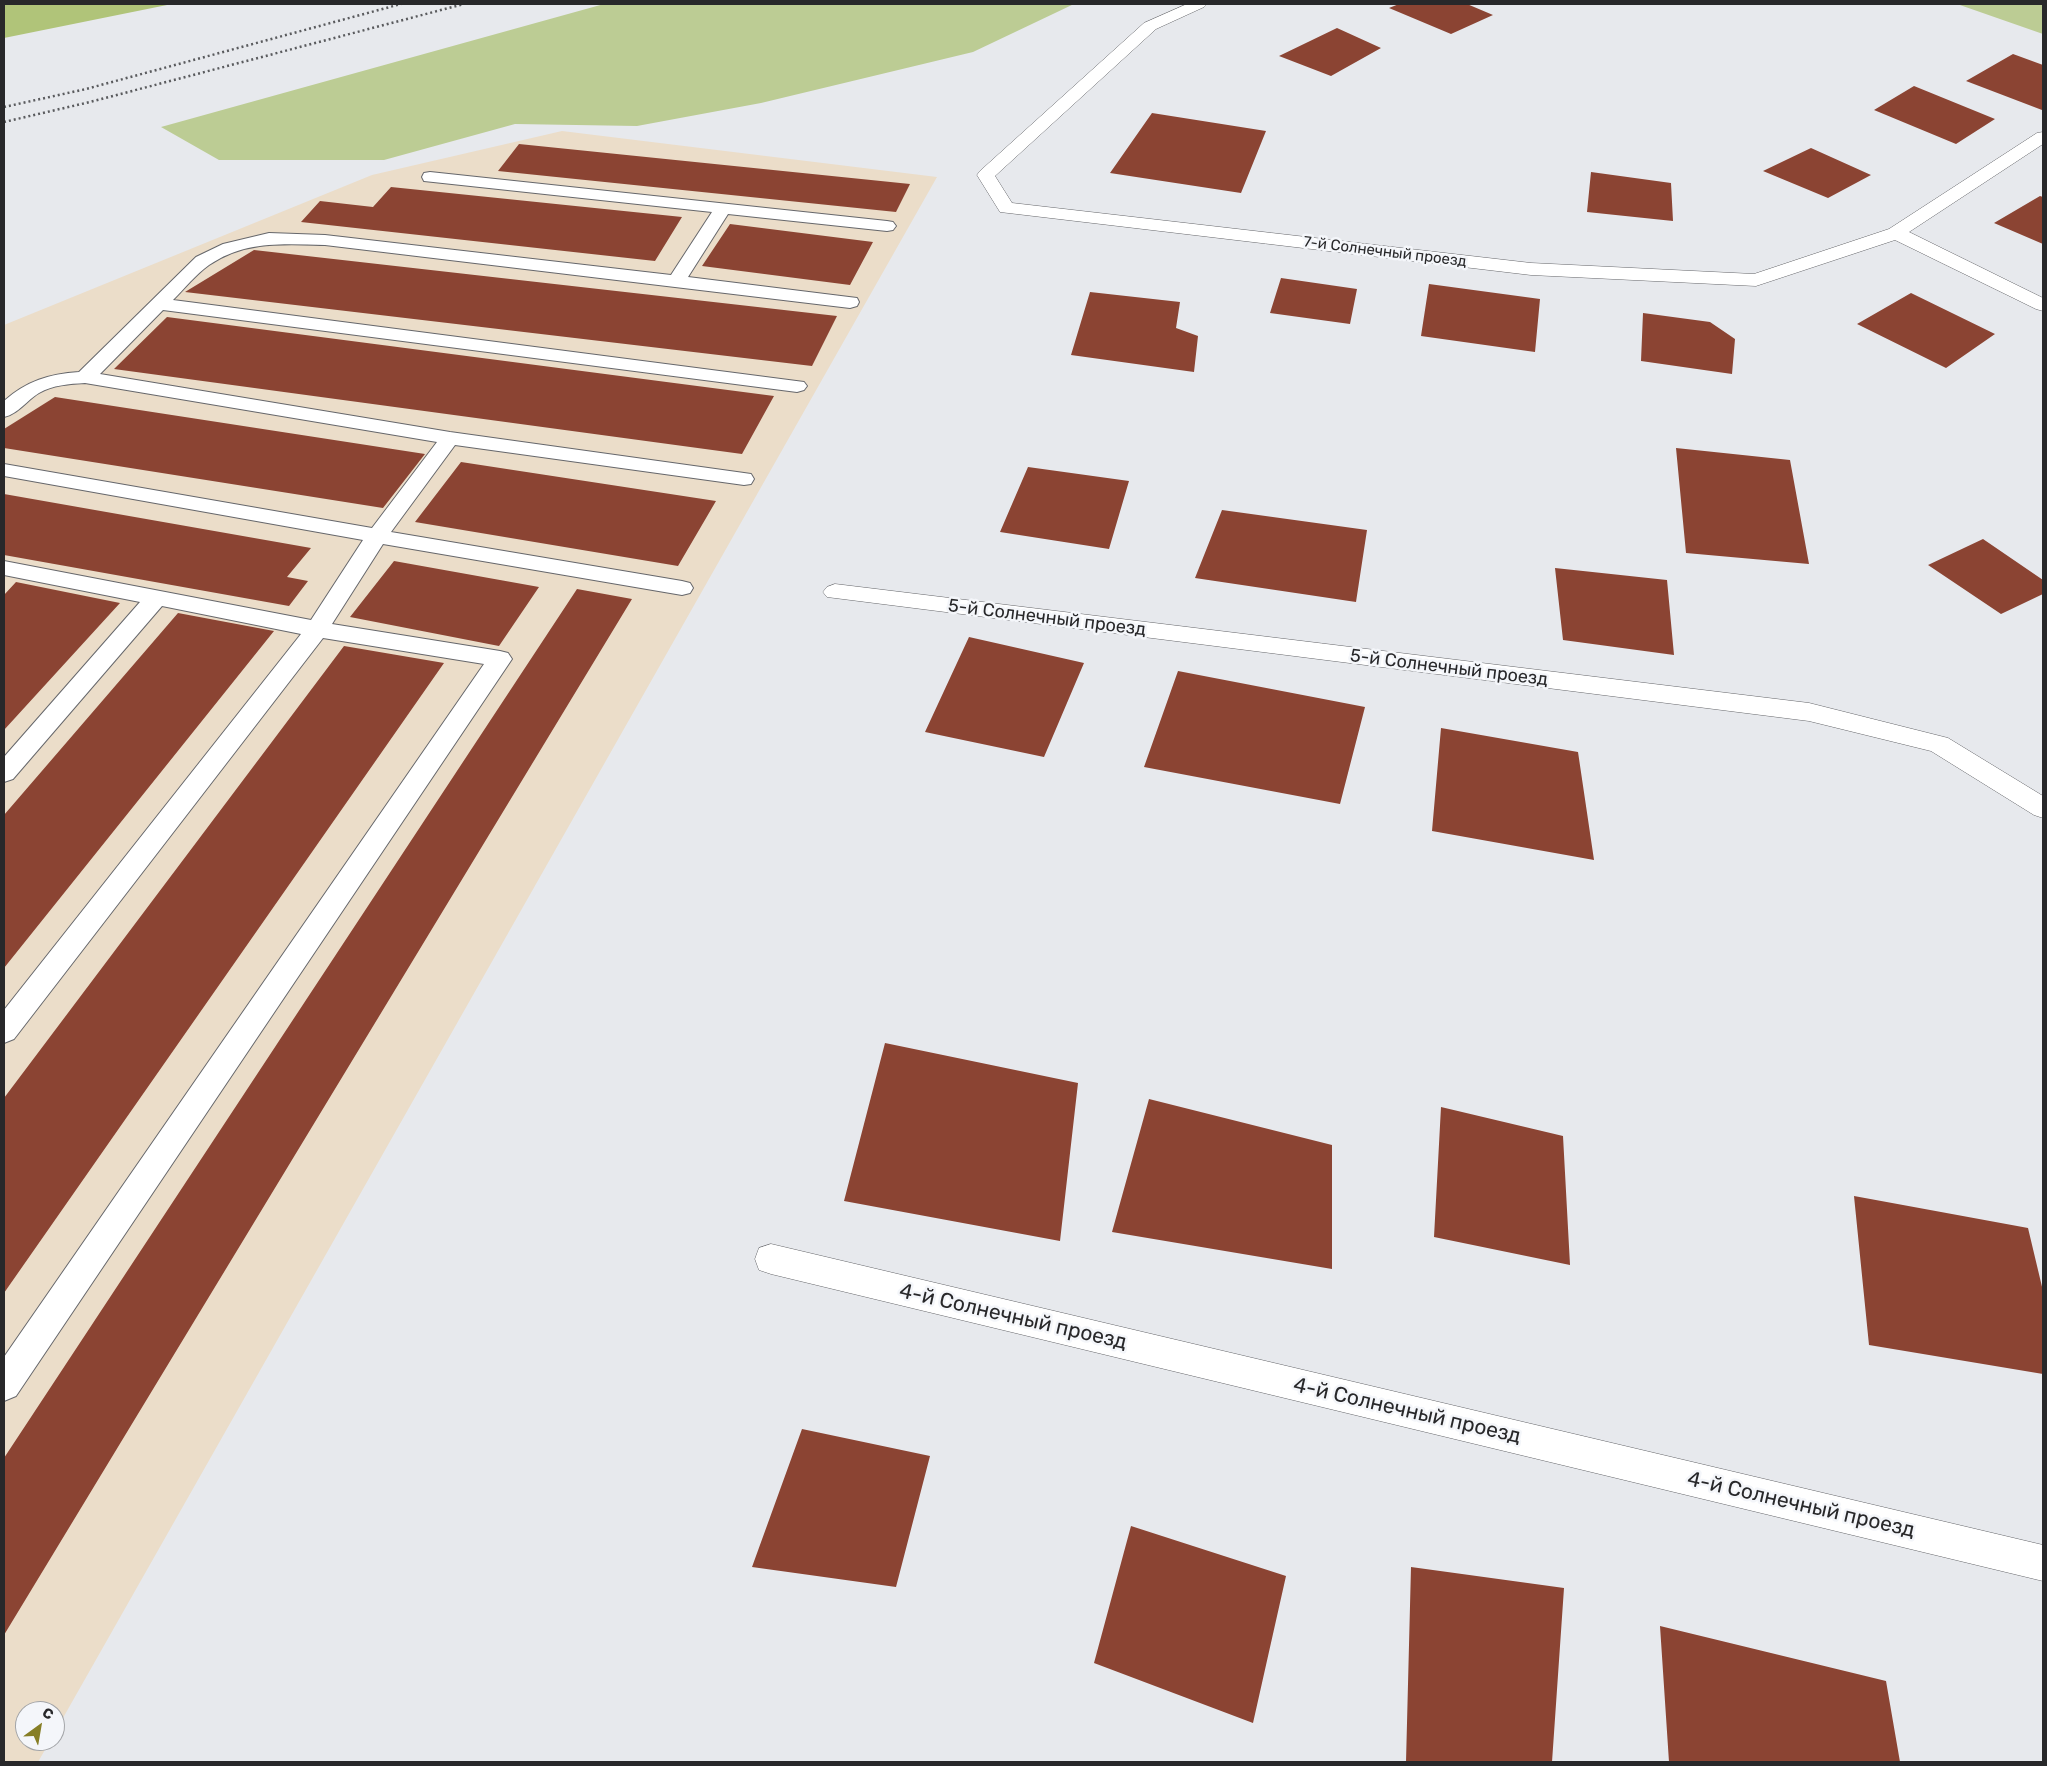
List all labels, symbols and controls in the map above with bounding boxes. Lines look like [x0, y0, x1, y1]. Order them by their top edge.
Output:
street label: 7-й Солнечный проезд [1302, 233, 1468, 271]
street label: 5-й Солнечный проезд [947, 595, 1147, 641]
street label: 5-й Солнечный проезд [1349, 645, 1549, 691]
street label: 4-й Солнечный проезд [897, 1279, 1129, 1355]
street label: 4-й Солнечный проезд [1291, 1373, 1523, 1449]
street label: 4-й Солнечный проезд [1685, 1467, 1917, 1543]
north arrow [15, 1701, 65, 1751]
text: С [39, 1704, 56, 1724]

